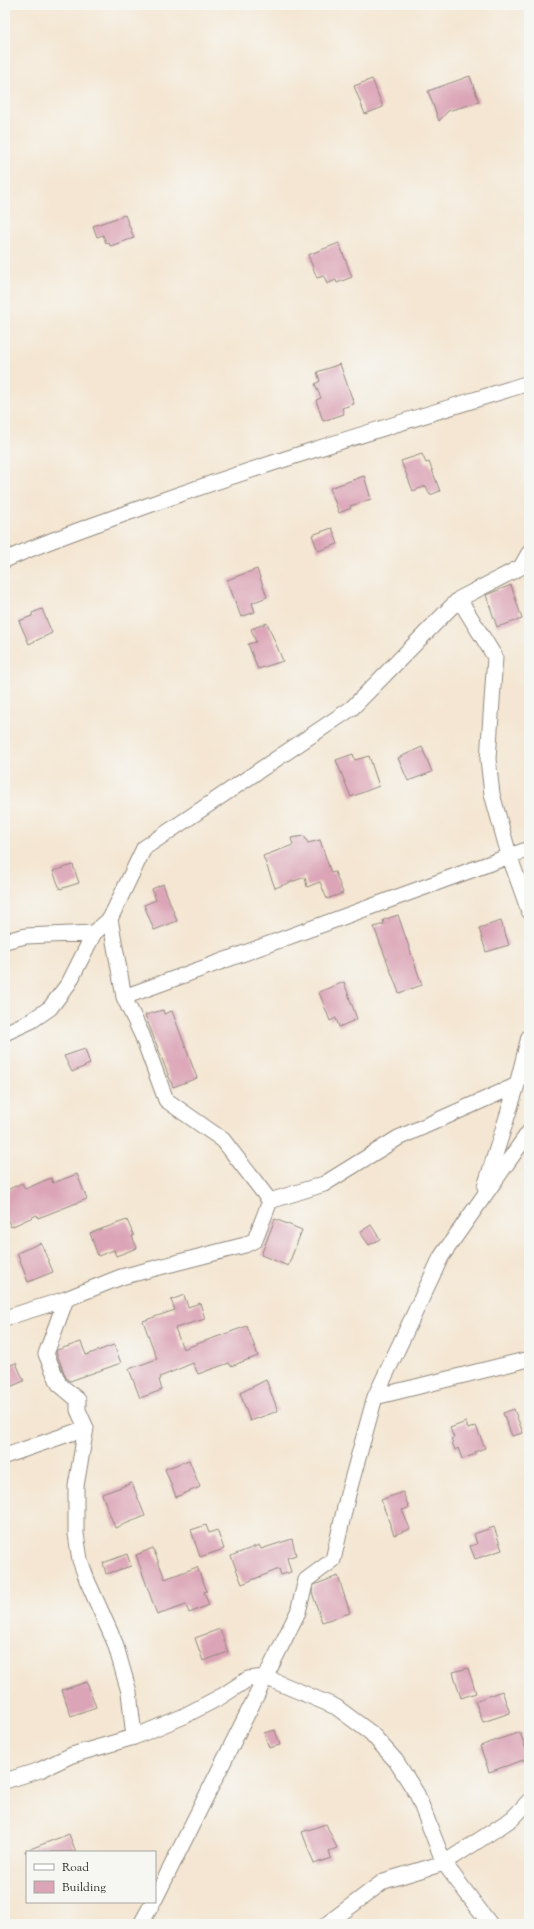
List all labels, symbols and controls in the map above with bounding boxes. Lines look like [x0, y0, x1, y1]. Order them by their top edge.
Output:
legend [26, 1851, 156, 1903]
text: Road [62, 1859, 89, 1877]
text: Building [62, 1879, 106, 1897]

